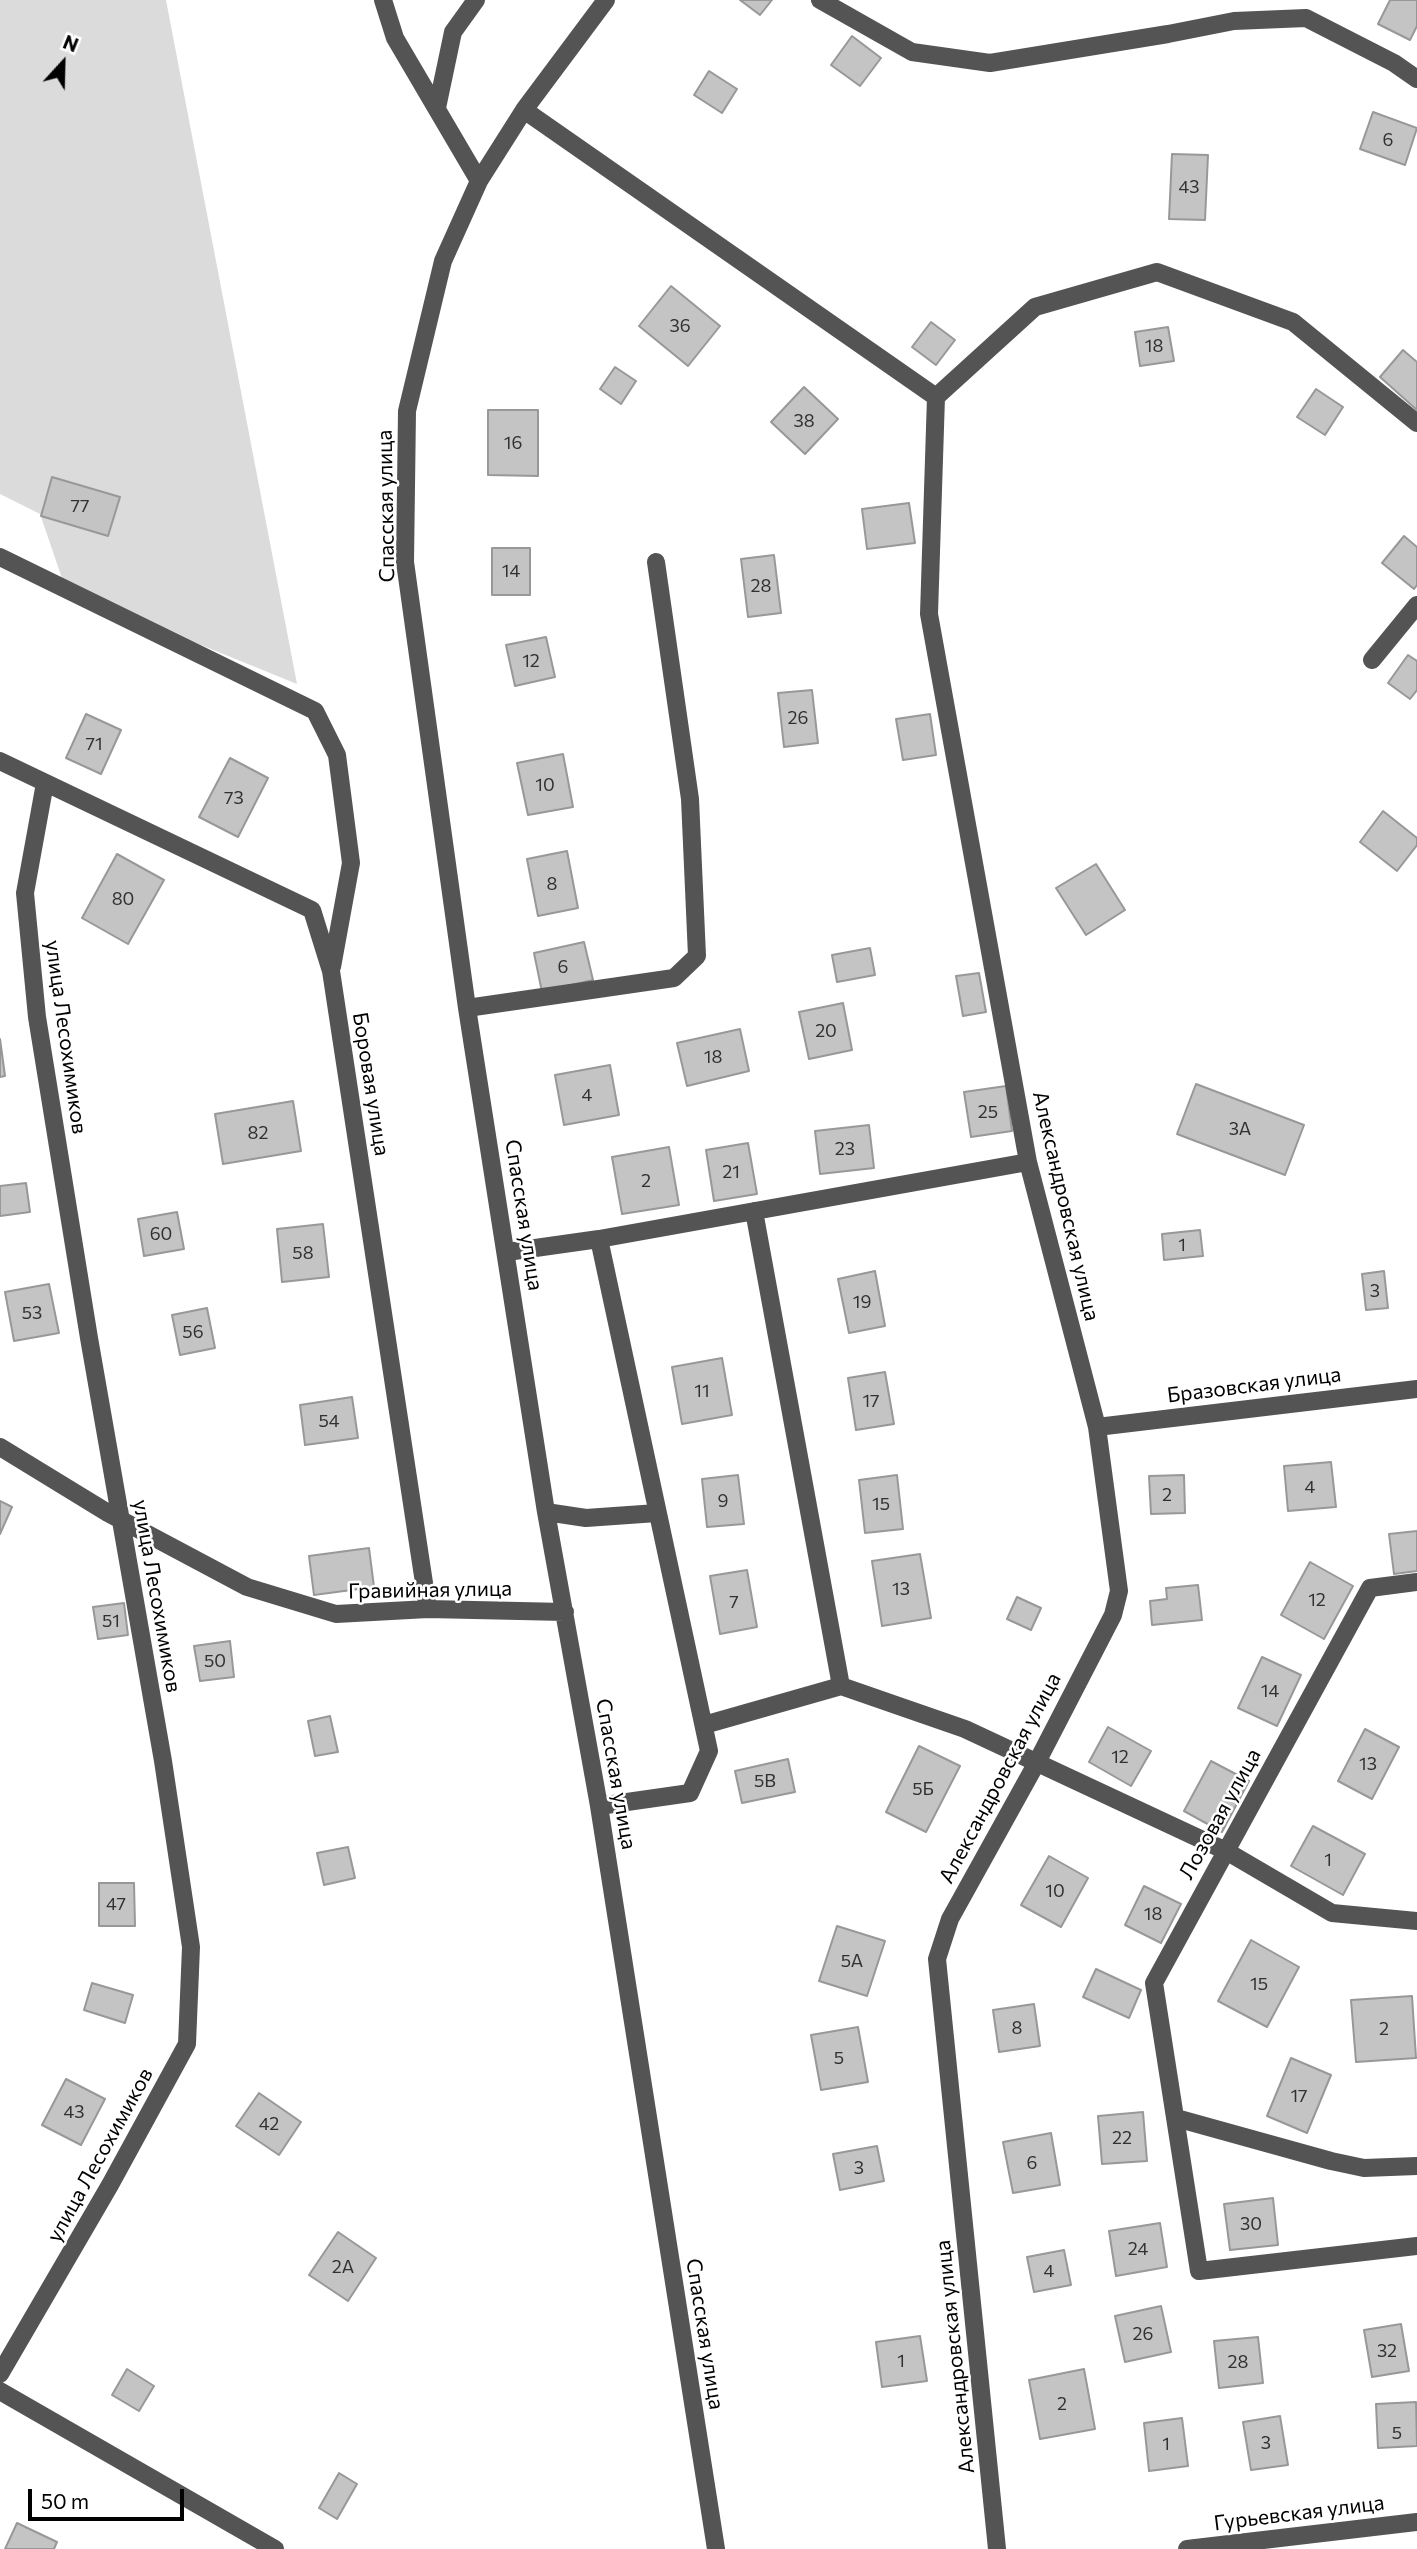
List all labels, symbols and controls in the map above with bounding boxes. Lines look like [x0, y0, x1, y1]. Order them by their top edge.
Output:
north arrow [28, 28, 98, 98]
text: N [60, 30, 82, 56]
house number: 6 [1383, 129, 1393, 151]
house number: 43 [1178, 176, 1200, 198]
house number: 36 [669, 315, 691, 337]
house number: 18 [1145, 335, 1163, 357]
house number: 38 [793, 410, 815, 432]
street label: Спасская улица [372, 429, 400, 583]
house number: 16 [504, 432, 522, 454]
house number: 77 [70, 495, 90, 517]
house number: 14 [502, 560, 520, 582]
house number: 28 [751, 575, 771, 597]
house number: 12 [522, 650, 540, 672]
house number: 26 [788, 707, 808, 729]
house number: 71 [85, 733, 103, 755]
house number: 10 [535, 774, 555, 796]
house number: 73 [224, 787, 244, 809]
house number: 8 [547, 873, 557, 895]
house number: 80 [112, 888, 134, 910]
street label: улица Лесохимиков [40, 938, 92, 1136]
house number: 6 [558, 956, 568, 978]
street label: Боровая улица [347, 1010, 395, 1158]
house number: 20 [815, 1020, 837, 1042]
house number: 18 [704, 1046, 722, 1068]
house number: 4 [582, 1084, 592, 1106]
street label: Александровская улица [1027, 1089, 1105, 1323]
house number: 25 [978, 1101, 998, 1123]
house number: 3А [1229, 1118, 1251, 1140]
house number: 82 [248, 1122, 268, 1144]
street label: Спасская улица [500, 1138, 548, 1292]
house number: 23 [835, 1138, 855, 1160]
house number: 21 [722, 1161, 740, 1183]
house number: 2 [641, 1170, 651, 1192]
house number: 60 [150, 1223, 172, 1245]
house number: 1 [1178, 1234, 1186, 1256]
house number: 58 [292, 1242, 314, 1264]
house number: 3 [1370, 1280, 1380, 1302]
house number: 19 [853, 1291, 871, 1313]
house number: 53 [22, 1302, 42, 1324]
house number: 56 [182, 1321, 204, 1343]
street label: Бразовская улица [1166, 1362, 1342, 1408]
house number: 11 [694, 1380, 710, 1402]
house number: 17 [862, 1390, 880, 1412]
house number: 54 [318, 1410, 340, 1432]
house number: 4 [1305, 1476, 1315, 1498]
house number: 2 [1162, 1484, 1172, 1506]
house number: 9 [718, 1490, 728, 1512]
house number: 15 [872, 1493, 890, 1515]
street label: улица Лесохимиков [128, 1498, 186, 1694]
street label: Гравийная улица [348, 1576, 512, 1604]
house number: 13 [892, 1578, 910, 1600]
house number: 12 [1308, 1589, 1326, 1611]
house number: 7 [729, 1591, 739, 1613]
house number: 51 [102, 1610, 120, 1632]
house number: 50 [204, 1650, 226, 1672]
street label: Александровская улица [934, 1668, 1066, 1888]
house number: 14 [1261, 1680, 1279, 1702]
street label: Спасская улица [590, 1697, 642, 1851]
street label: Лозовая улица [1174, 1744, 1266, 1884]
house number: 12 [1111, 1746, 1129, 1768]
house number: 13 [1359, 1753, 1377, 1775]
house number: 5В [754, 1770, 776, 1792]
house number: 5Б [912, 1778, 934, 1800]
house number: 1 [1324, 1849, 1332, 1871]
house number: 10 [1045, 1880, 1065, 1902]
house number: 47 [106, 1893, 126, 1915]
house number: 18 [1144, 1903, 1162, 1925]
house number: 5А [841, 1950, 863, 1972]
house number: 15 [1250, 1973, 1268, 1995]
house number: 8 [1012, 2017, 1022, 2039]
house number: 2 [1379, 2018, 1389, 2040]
house number: 5 [834, 2047, 844, 2069]
street label: улица Лесохимиков [42, 2063, 158, 2247]
house number: 17 [1290, 2085, 1308, 2107]
house number: 43 [63, 2101, 85, 2123]
house number: 42 [259, 2113, 279, 2135]
house number: 22 [1112, 2127, 1132, 2149]
house number: 6 [1027, 2152, 1037, 2174]
house number: 3 [854, 2157, 864, 2179]
house number: 30 [1240, 2213, 1262, 2235]
house number: 24 [1128, 2238, 1148, 2260]
street label: Александровская улица [930, 2239, 980, 2475]
house number: 2А [332, 2256, 354, 2278]
street label: Спасская улица [681, 2257, 729, 2411]
house number: 4 [1044, 2260, 1054, 2282]
house number: 26 [1133, 2323, 1153, 2345]
house number: 32 [1377, 2340, 1397, 2362]
house number: 1 [897, 2350, 905, 2372]
house number: 28 [1228, 2351, 1248, 2373]
house number: 2 [1057, 2393, 1067, 2415]
house number: 5 [1392, 2422, 1402, 2444]
house number: 3 [1261, 2432, 1271, 2454]
house number: 1 [1162, 2433, 1170, 2455]
scale bar [32, 2476, 187, 2520]
text: 50 m [41, 2488, 89, 2513]
street label: Гурьевская улица [1212, 2490, 1386, 2536]

